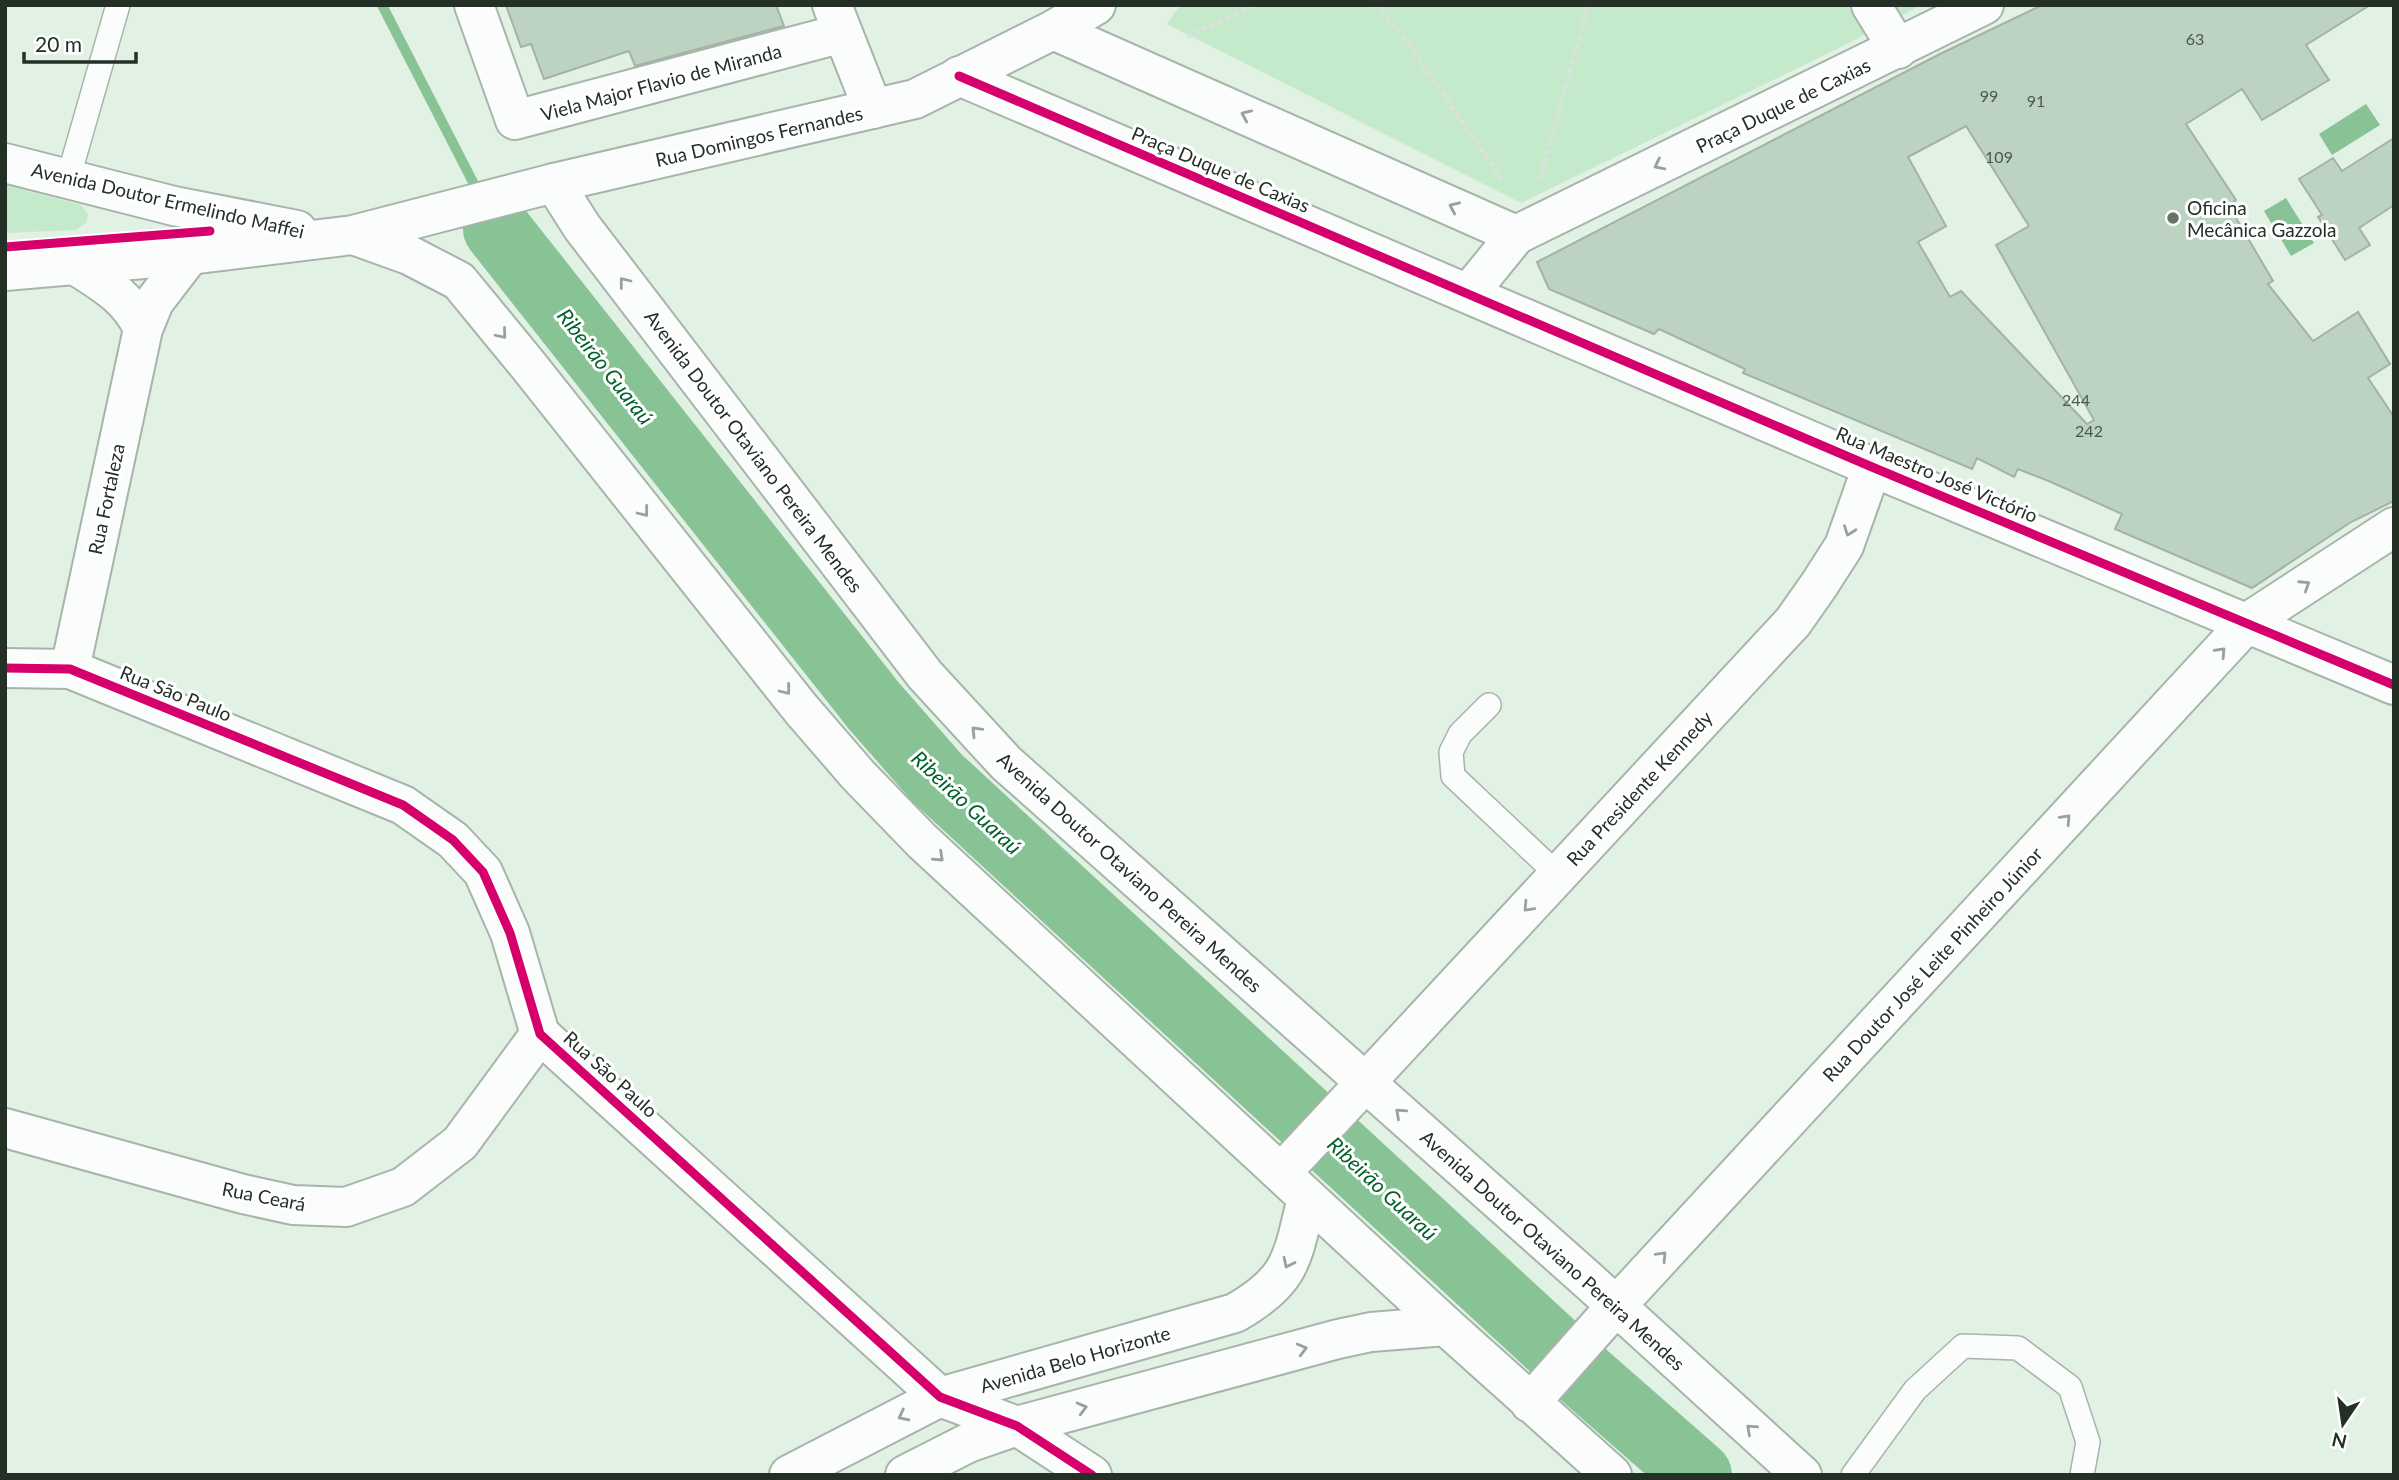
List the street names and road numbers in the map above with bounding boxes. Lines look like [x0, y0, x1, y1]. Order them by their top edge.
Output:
street label: Viela Major Flavio de Miranda [538, 39, 784, 125]
street label: Praça Duque de Caxias [1692, 53, 1874, 157]
street label: Rua Domingos Fernandes [653, 101, 865, 171]
street label: Praça Duque de Caxias [1128, 121, 1314, 217]
street label: Avenida Doutor Ermelindo Maffei [29, 157, 307, 243]
street label: Avenida Doutor Otaviano Pereira Mendes [640, 305, 868, 597]
street label: Rua Maestro José Victório [1833, 421, 2041, 527]
street label: Rua Fortaleza [83, 441, 129, 557]
street label: Rua São Paulo [117, 660, 235, 726]
street label: Rua Presidente Kennedy [1561, 706, 1717, 870]
street label: Avenida Doutor Otaviano Pereira Mendes [993, 747, 1267, 997]
street label: Rua Doutor José Leite Pinheiro Júnior [1817, 842, 2047, 1086]
street label: Rua São Paulo [559, 1026, 663, 1122]
street label: Avenida Doutor Otaviano Pereira Mendes [1416, 1125, 1690, 1375]
street label: Rua Ceará [220, 1177, 308, 1215]
street label: Avenida Belo Horizonte [977, 1321, 1173, 1397]

